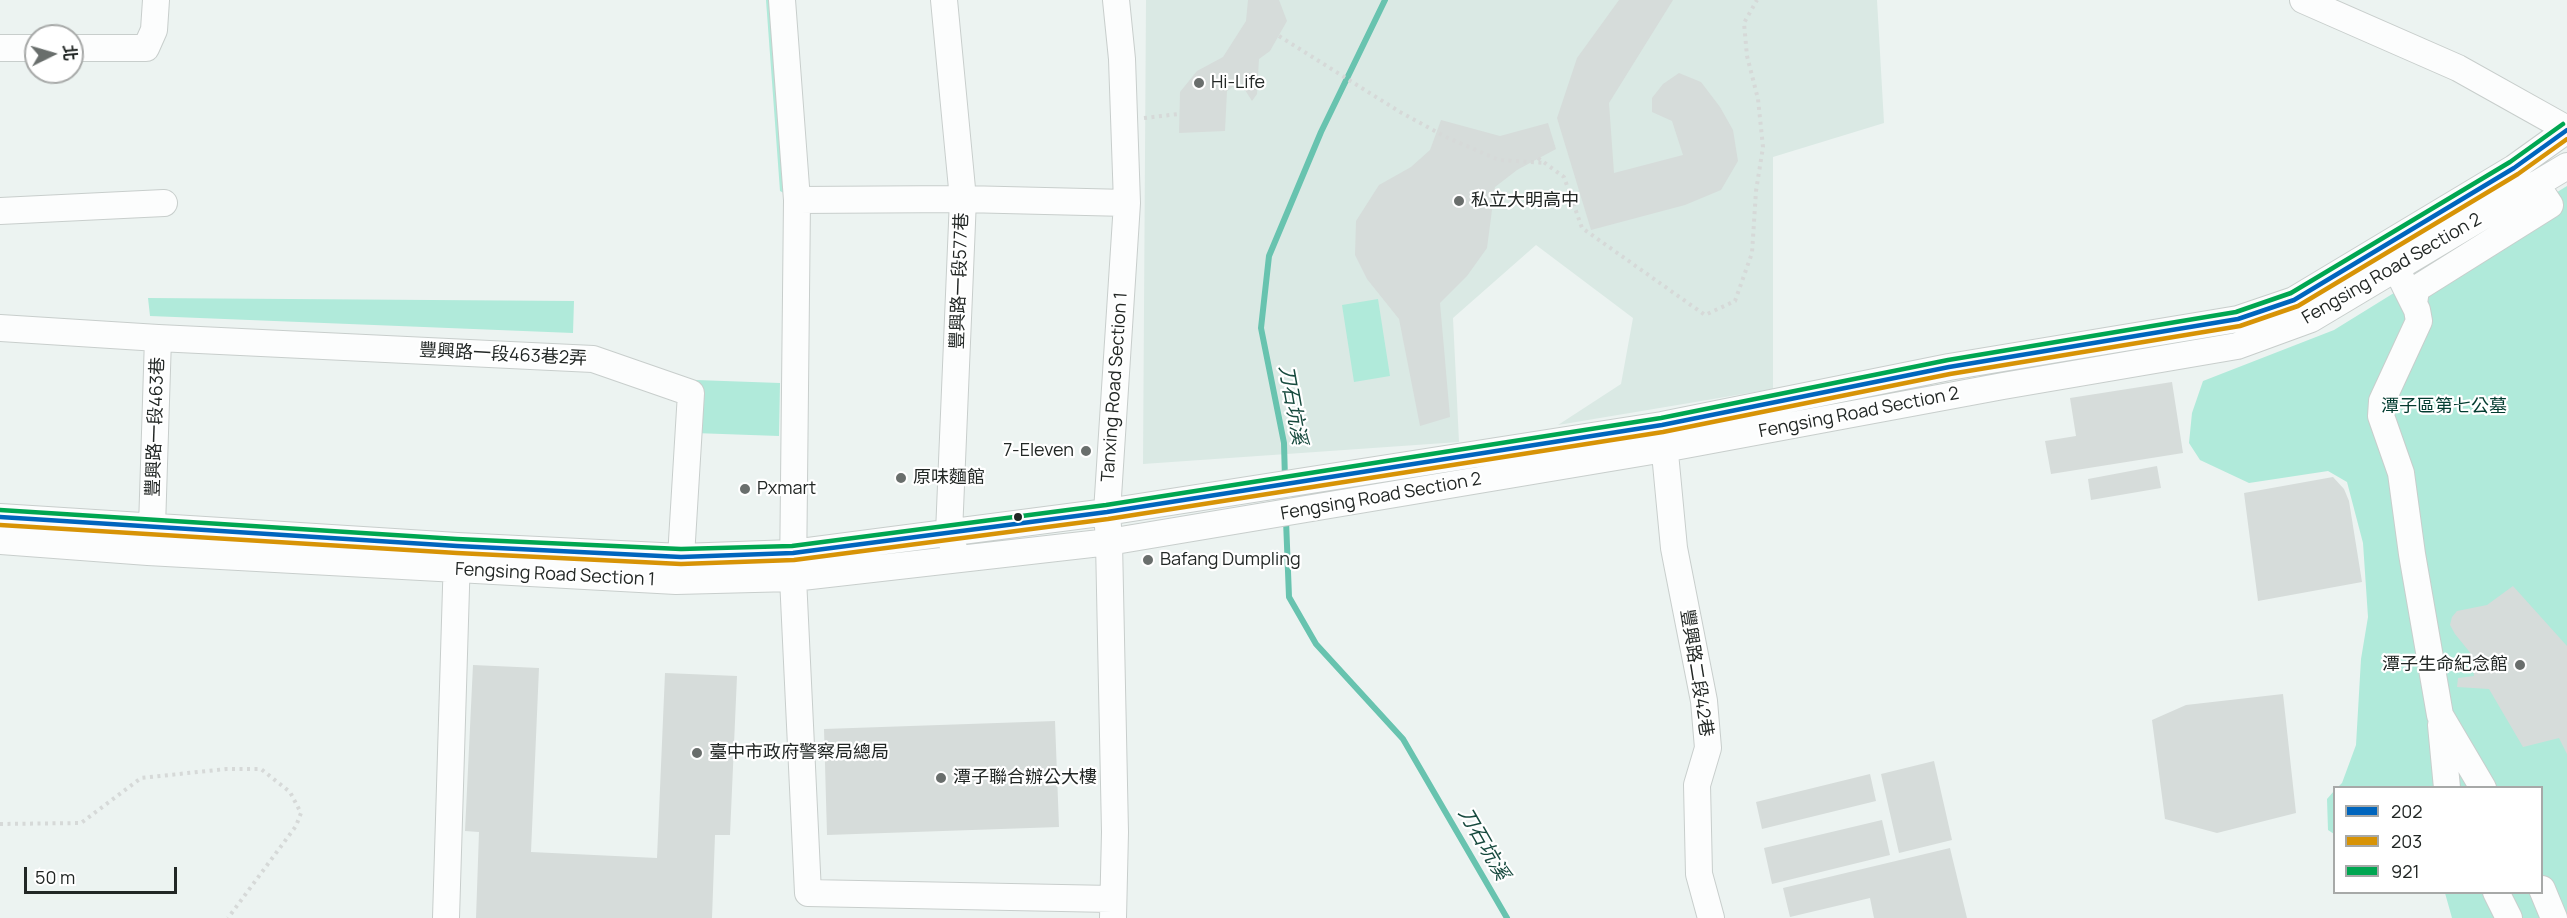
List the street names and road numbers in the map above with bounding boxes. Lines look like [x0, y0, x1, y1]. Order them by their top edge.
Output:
street label: Fengsing Road Section 2 [2299, 209, 2485, 329]
street label: 豐興路一段577巷 [947, 212, 973, 350]
street label: Tanxing Road Section 1 [1098, 291, 1132, 483]
street label: 豐興路一段463巷2弄 [419, 340, 587, 370]
street label: 豐興路一段463巷 [143, 357, 169, 497]
street label: Fengsing Road Section 2 [1757, 383, 1961, 443]
street label: Fengsing Road Section 2 [1279, 469, 1483, 525]
street label: Fengsing Road Section 1 [454, 559, 656, 591]
street label: 豐興路二段42巷 [1675, 608, 1717, 738]

